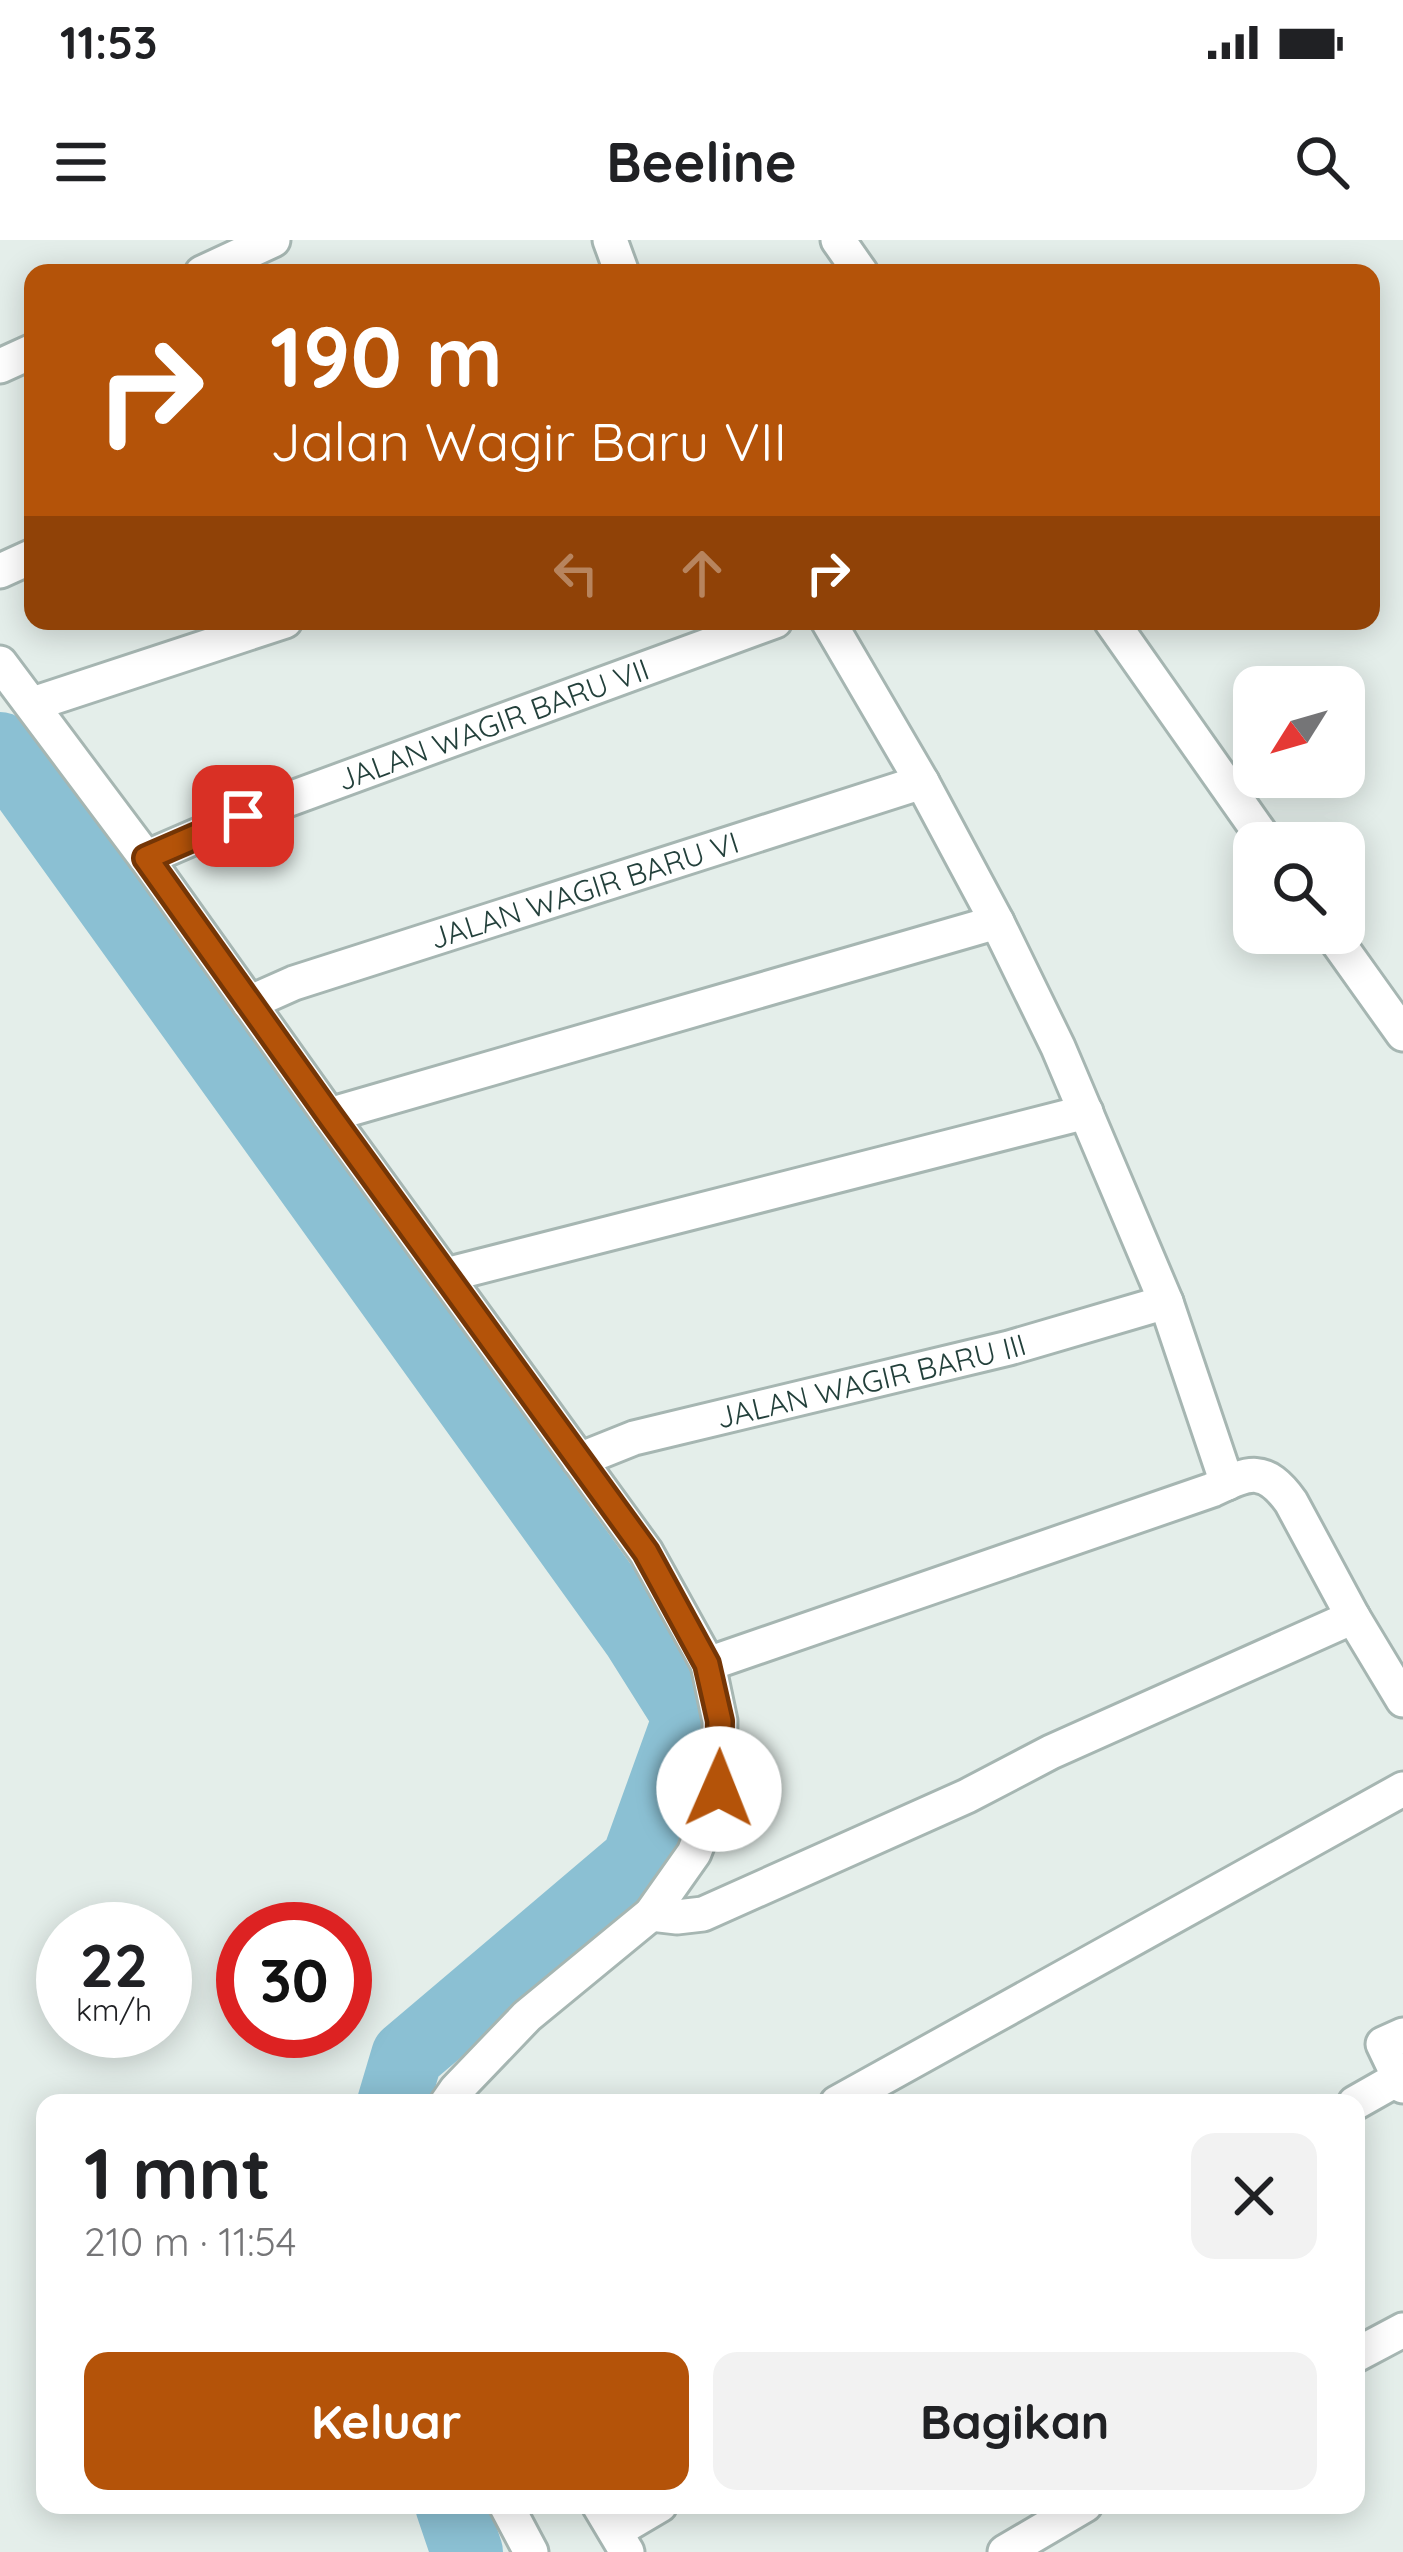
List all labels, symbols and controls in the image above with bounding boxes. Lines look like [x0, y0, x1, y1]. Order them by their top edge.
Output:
text: 11:53 [60, 14, 157, 70]
text: Beeline [606, 128, 797, 196]
icon: menu [48, 129, 114, 195]
icon: search [1289, 129, 1355, 195]
text: 190 m [270, 303, 503, 408]
icon: right [72, 312, 228, 468]
text: Jalan Wagir Baru VII [270, 407, 787, 475]
icon: left [543, 540, 609, 606]
icon: ahead [669, 540, 735, 606]
icon: right [795, 540, 861, 606]
street label: JALAN WAGIR BARU VII [332, 650, 654, 799]
north arrow [1233, 666, 1365, 798]
map controls [1233, 666, 1365, 954]
pin [192, 765, 294, 867]
icon: arrive [210, 783, 276, 849]
button: search [1233, 822, 1365, 954]
street label: JALAN WAGIR BARU VI [425, 823, 743, 957]
street label: JALAN WAGIR BARU III [713, 1325, 1030, 1437]
position arrow [656, 1726, 782, 1852]
speed limit sign: 30 [216, 1902, 372, 2058]
text: 22 [80, 1927, 148, 2002]
text: km/h [76, 1991, 152, 2029]
text: 1 mnt [84, 2127, 271, 2217]
button: close [1191, 2133, 1317, 2259]
text: 210 m · 11:54 [84, 2217, 296, 2266]
button: Keluar [84, 2352, 689, 2490]
button: Bagikan [713, 2352, 1317, 2490]

